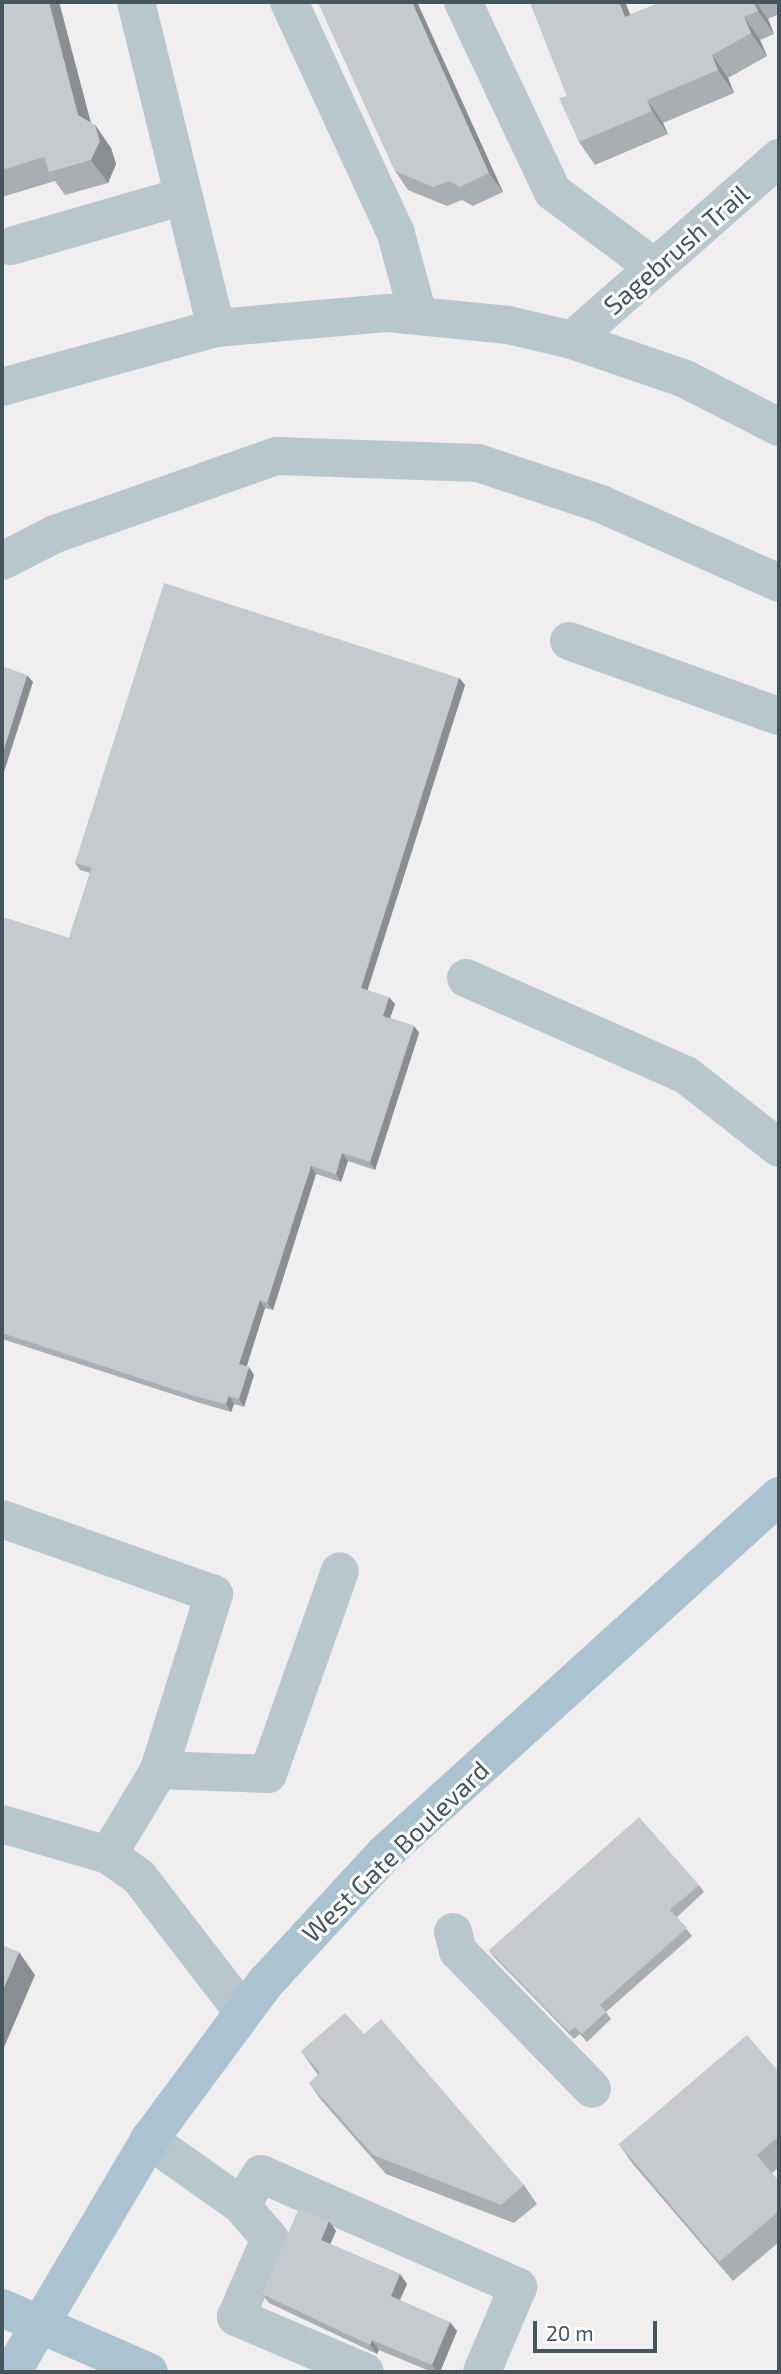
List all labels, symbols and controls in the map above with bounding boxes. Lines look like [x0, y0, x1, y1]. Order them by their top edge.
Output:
street label: Sagebrush Trail [597, 177, 755, 321]
street label: West Gate Boulevard [295, 1754, 495, 1948]
scale bar [536, 2308, 660, 2352]
text: 20 m [546, 2320, 594, 2345]

